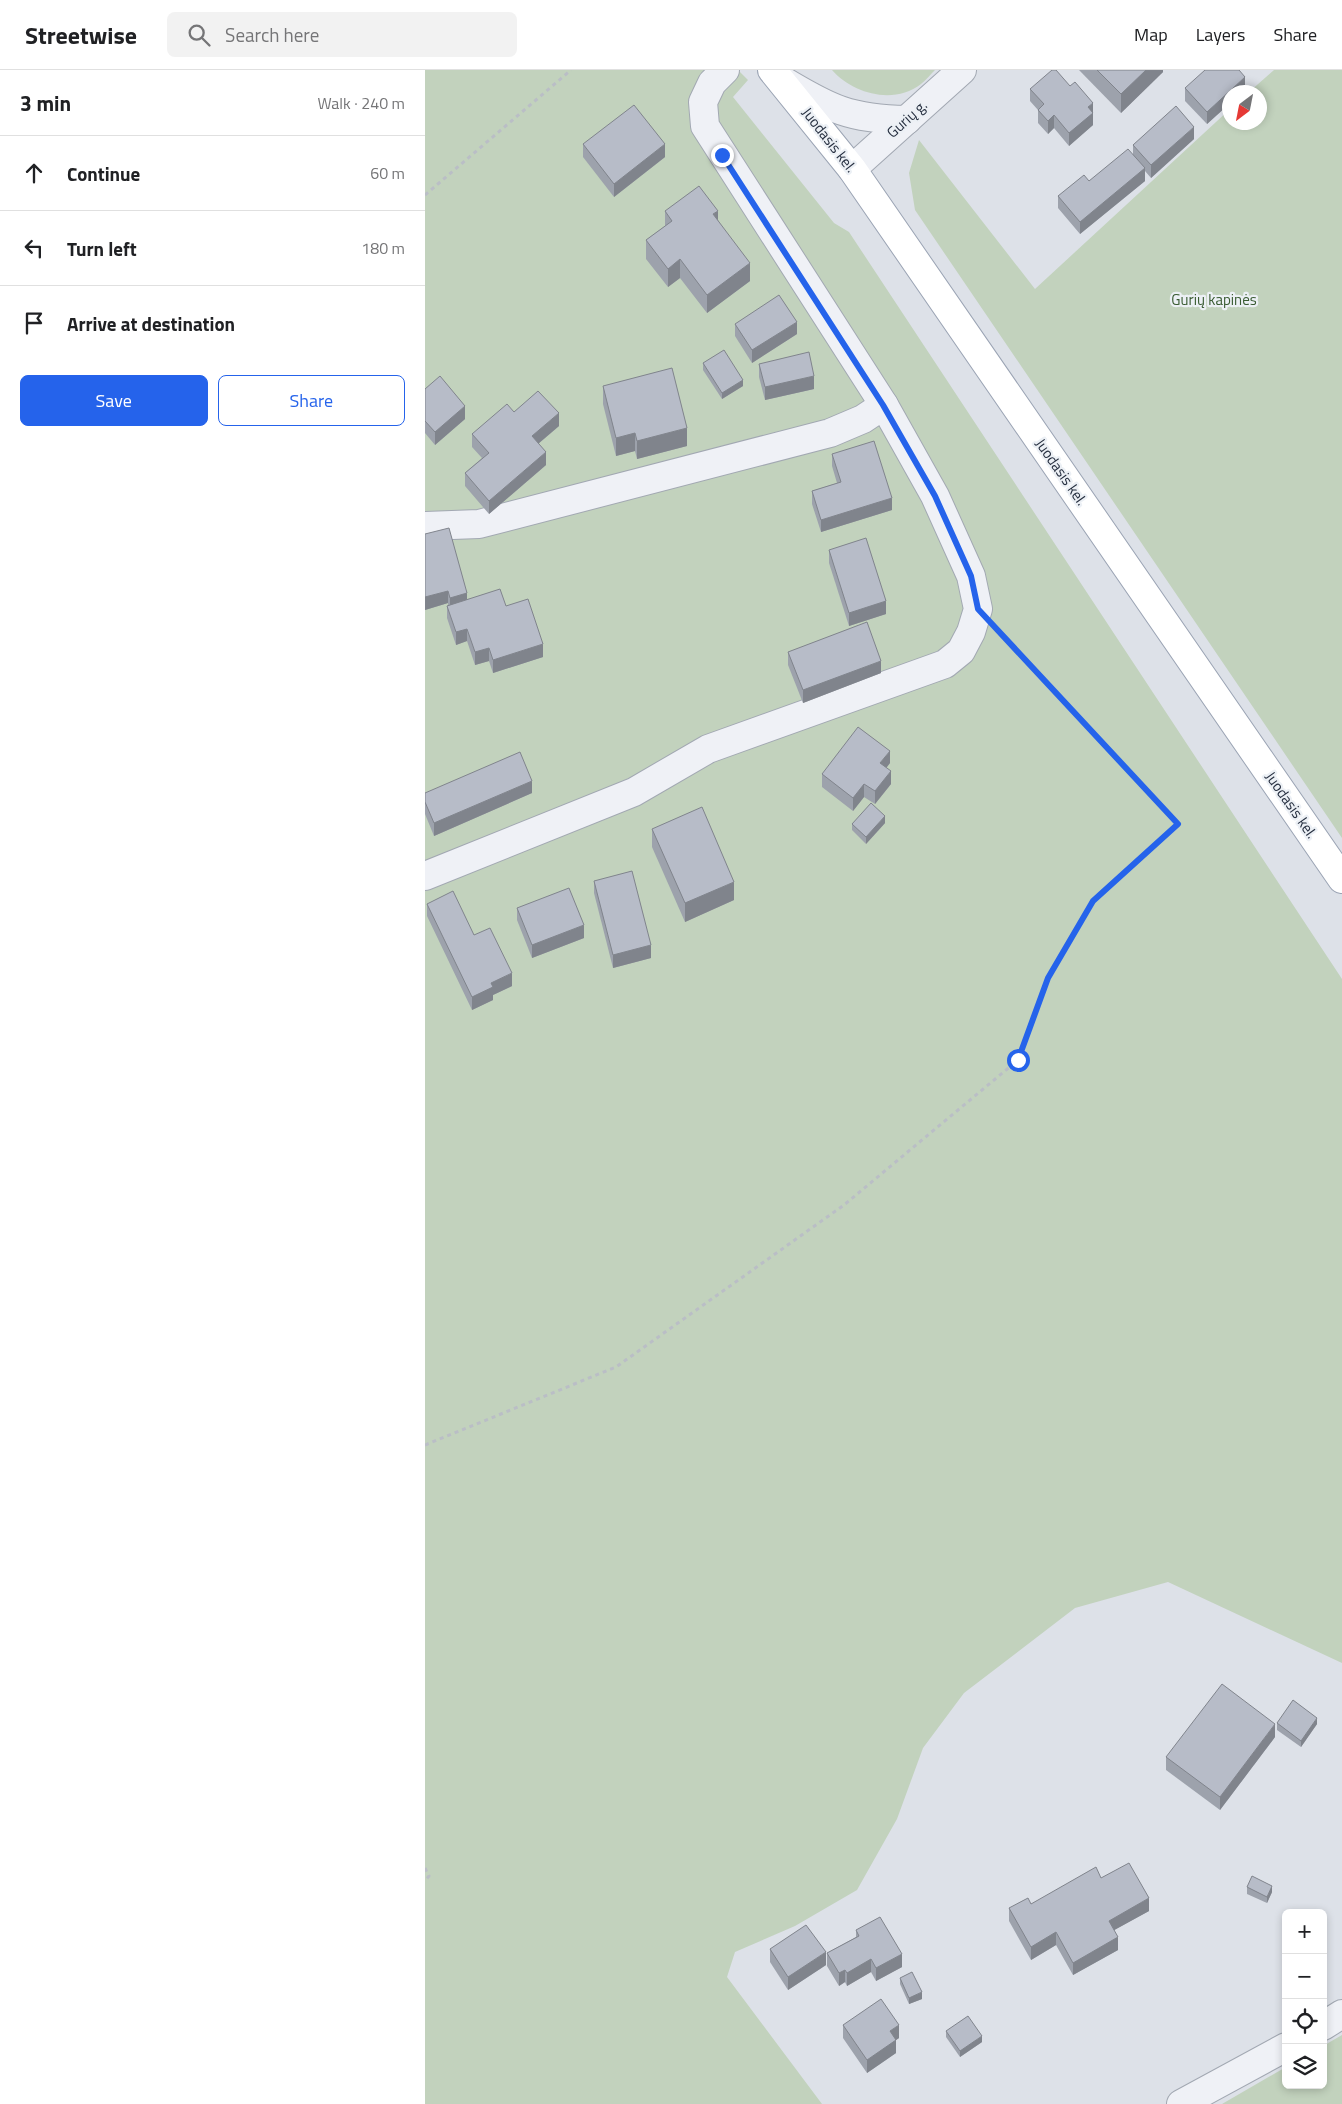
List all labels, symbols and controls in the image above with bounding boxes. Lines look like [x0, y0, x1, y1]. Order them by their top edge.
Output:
search box [167, 12, 517, 57]
text: Streetwise [25, 17, 137, 53]
text: Search here [225, 20, 319, 49]
icon: search [185, 21, 213, 49]
text: Map [1134, 21, 1168, 48]
text: Layers [1196, 21, 1245, 48]
text: Share [1273, 21, 1317, 48]
north arrow [1222, 85, 1267, 130]
text: 3 min [20, 87, 71, 119]
text: Walk · 240 m [317, 91, 405, 115]
street label: Gurių g. [881, 94, 932, 143]
street label: Juodasis kel. [796, 102, 862, 177]
route end [711, 144, 734, 167]
icon: ahead [20, 159, 48, 187]
text: Continue [67, 159, 140, 188]
text: 60 m [370, 161, 405, 185]
icon: left [20, 234, 48, 262]
text: Turn left [67, 234, 137, 263]
text: 180 m [361, 236, 405, 260]
park label: Gurių kapinės [1171, 288, 1257, 311]
icon: arrive [20, 309, 48, 337]
text: Arrive at destination [67, 309, 235, 338]
button: Save [20, 375, 208, 426]
button: Share [218, 375, 405, 426]
street label: Juodasis kel. [1030, 433, 1093, 510]
street label: Juodasis kel. [1260, 766, 1323, 843]
route start [1007, 1049, 1030, 1072]
map controls [1282, 1909, 1327, 2089]
button: + [1282, 1909, 1327, 1954]
button: − [1282, 1954, 1327, 1999]
button: locate [1282, 1999, 1327, 2044]
button: layers [1282, 2044, 1327, 2089]

